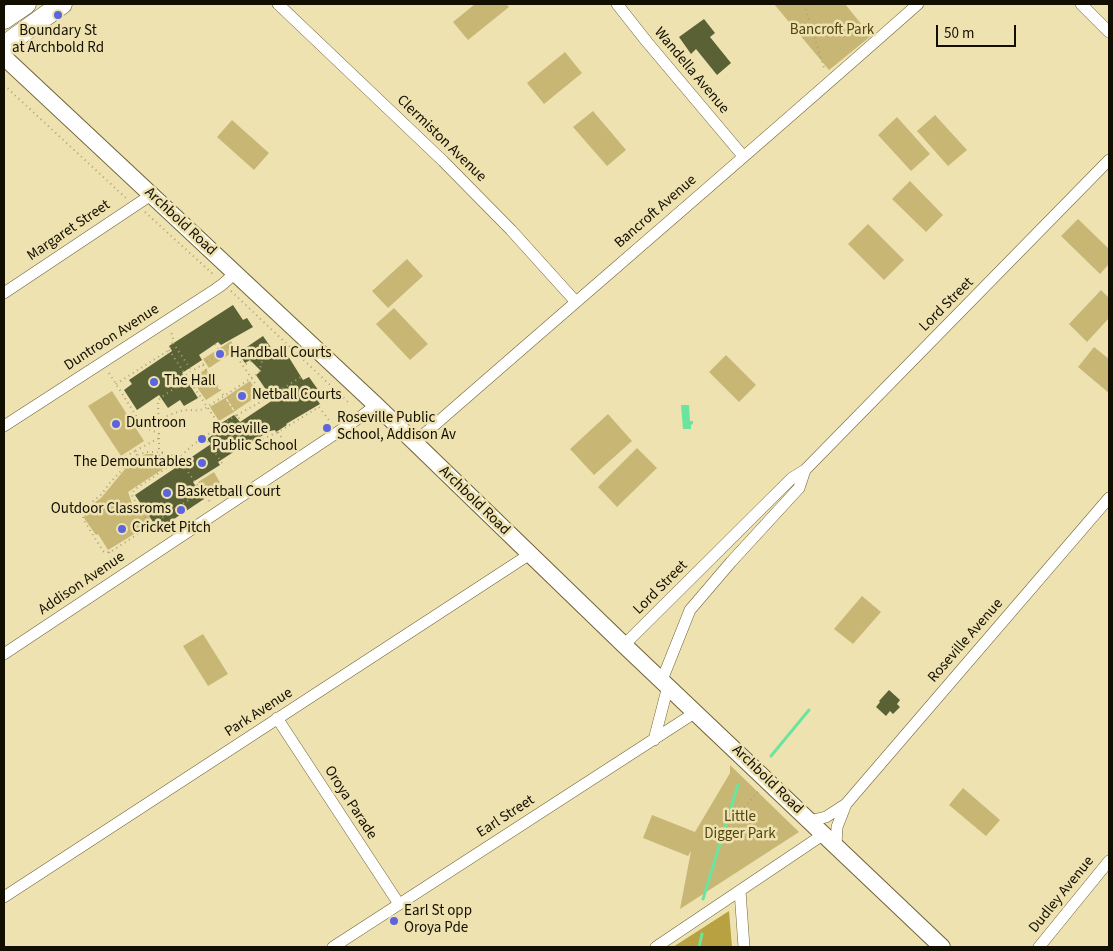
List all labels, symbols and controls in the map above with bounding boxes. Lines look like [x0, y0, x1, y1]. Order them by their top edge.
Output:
marker: Boundary St at Archbold Rd [52, 9, 64, 21]
scale bar [938, 15, 1018, 47]
park label: Bancroft Park [790, 22, 874, 40]
place label: Boundary St at Archbold Rd [12, 23, 104, 58]
text: 50 m [944, 23, 974, 44]
street label: Wandella Avenue [650, 24, 732, 118]
street label: Clermiston Avenue [392, 92, 490, 186]
street label: Bancroft Avenue [611, 172, 701, 252]
street label: Archbold Road [140, 184, 220, 260]
street label: Margaret Street [24, 197, 114, 265]
street label: Lord Street [916, 274, 978, 336]
street label: Duntroon Avenue [61, 301, 163, 375]
place label: Handball Courts [230, 345, 331, 363]
marker: Handball Courts [214, 348, 226, 360]
place label: The Hall [164, 373, 216, 391]
marker: The Hall [148, 376, 160, 388]
place label: Netball Courts [252, 387, 342, 405]
marker: Netball Courts [236, 390, 248, 402]
place label: Roseville Public School, Addison Av [337, 410, 456, 445]
place label: Duntroon [126, 415, 186, 433]
marker: Duntroon [110, 418, 122, 430]
place label: Roseville Public School [212, 421, 297, 456]
marker: Roseville Public School, Addison Av [321, 422, 333, 434]
marker: Roseville Public School [196, 433, 208, 445]
place label: The Demountables [74, 454, 192, 472]
marker: The Demountables [196, 457, 208, 469]
street label: Archbold Road [435, 463, 513, 539]
place label: Basketball Court [177, 484, 281, 502]
marker: Basketball Court [161, 487, 173, 499]
place label: Outdoor Classroms [51, 501, 171, 519]
marker: Outdoor Classroms [175, 504, 187, 516]
place label: Cricket Pitch [132, 520, 211, 538]
marker: Cricket Pitch [116, 523, 128, 535]
street label: Addison Avenue [35, 548, 129, 620]
street label: Lord Street [630, 557, 692, 619]
street label: Roseville Avenue [925, 595, 1007, 687]
street label: Park Avenue [222, 684, 296, 742]
street label: Archbold Road [728, 742, 806, 818]
street label: Oroya Parade [320, 763, 380, 843]
street label: Earl Street [474, 792, 538, 842]
park label: Little Digger Park [704, 809, 776, 844]
street label: Dudley Avenue [1026, 853, 1098, 937]
place label: Earl St opp Oroya Pde [404, 903, 472, 938]
marker: Earl St opp Oroya Pde [388, 915, 400, 927]

